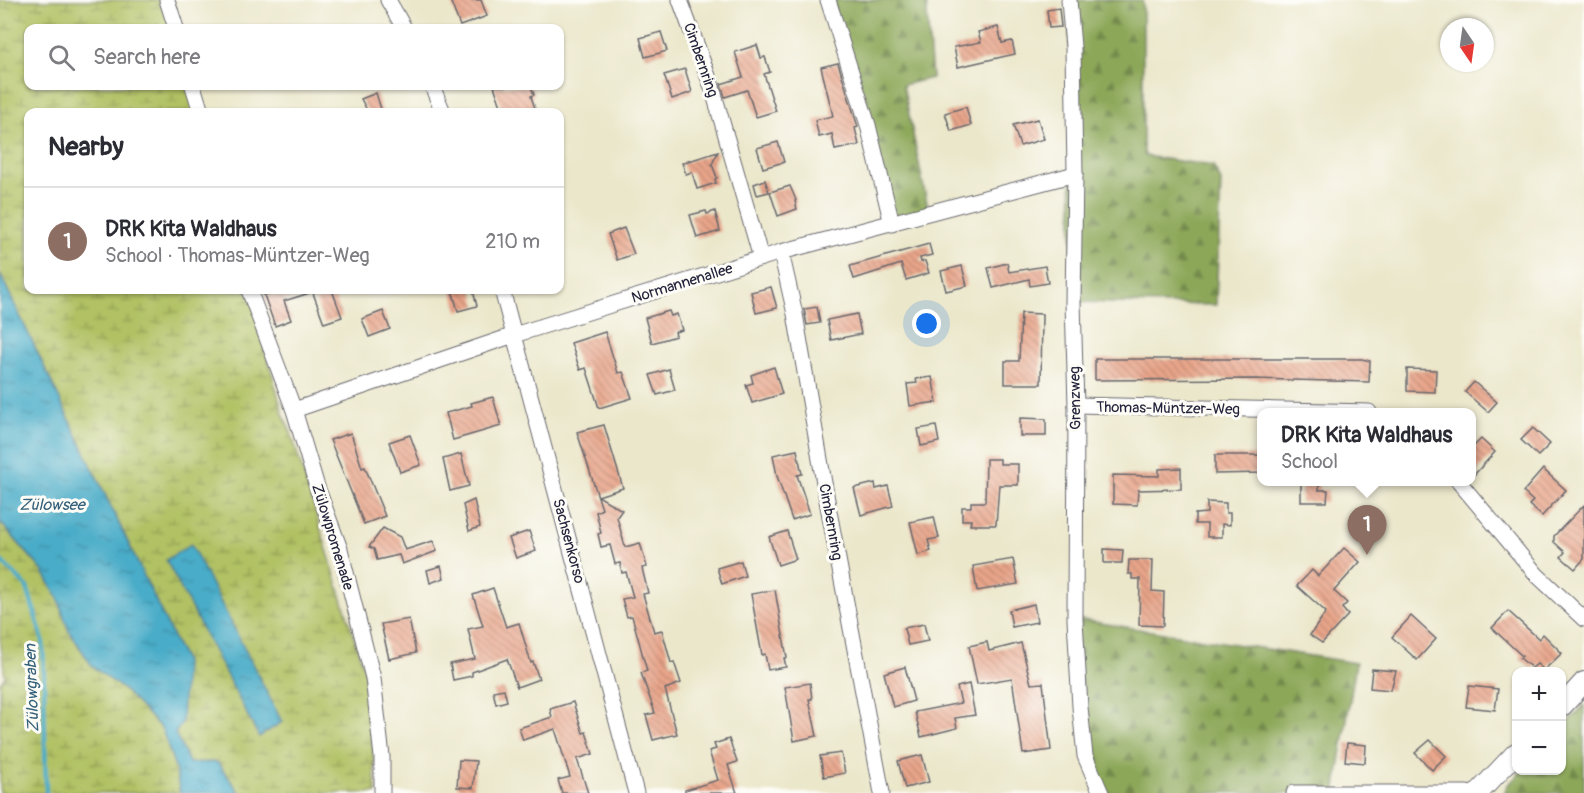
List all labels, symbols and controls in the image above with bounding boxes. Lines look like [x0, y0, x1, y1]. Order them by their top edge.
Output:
north arrow [1440, 18, 1494, 72]
street label: Cimbernring [679, 20, 722, 100]
search box [24, 24, 564, 90]
icon: search [45, 41, 78, 74]
text: Search here [93, 43, 200, 71]
text: Nearby [48, 131, 124, 163]
text: DRK Kita Waldhaus [105, 215, 277, 243]
text: 1 [64, 229, 71, 254]
text: 210 m [485, 229, 540, 254]
text: School · Thomas-Müntzer-Weg [105, 243, 370, 268]
street label: Normannenallee [629, 259, 736, 308]
your location [912, 309, 941, 338]
street label: Grenzweg [1065, 366, 1086, 430]
street label: Thomas-Müntzer-Weg [1096, 398, 1240, 419]
popup [1257, 408, 1476, 486]
text: DRK Kita Waldhaus [1281, 421, 1452, 449]
text: School [1281, 449, 1338, 474]
street label: Zülowpromenade [307, 482, 358, 593]
street label: Cimbernring [814, 482, 847, 562]
water label: Zülowsee [19, 495, 87, 515]
street label: Sachsenkorso [548, 497, 589, 586]
pin: 1 [1348, 506, 1386, 555]
water label: Zülowgraben [20, 643, 44, 732]
map controls [1512, 667, 1566, 775]
button: + [1512, 667, 1566, 721]
button: − [1512, 721, 1566, 775]

